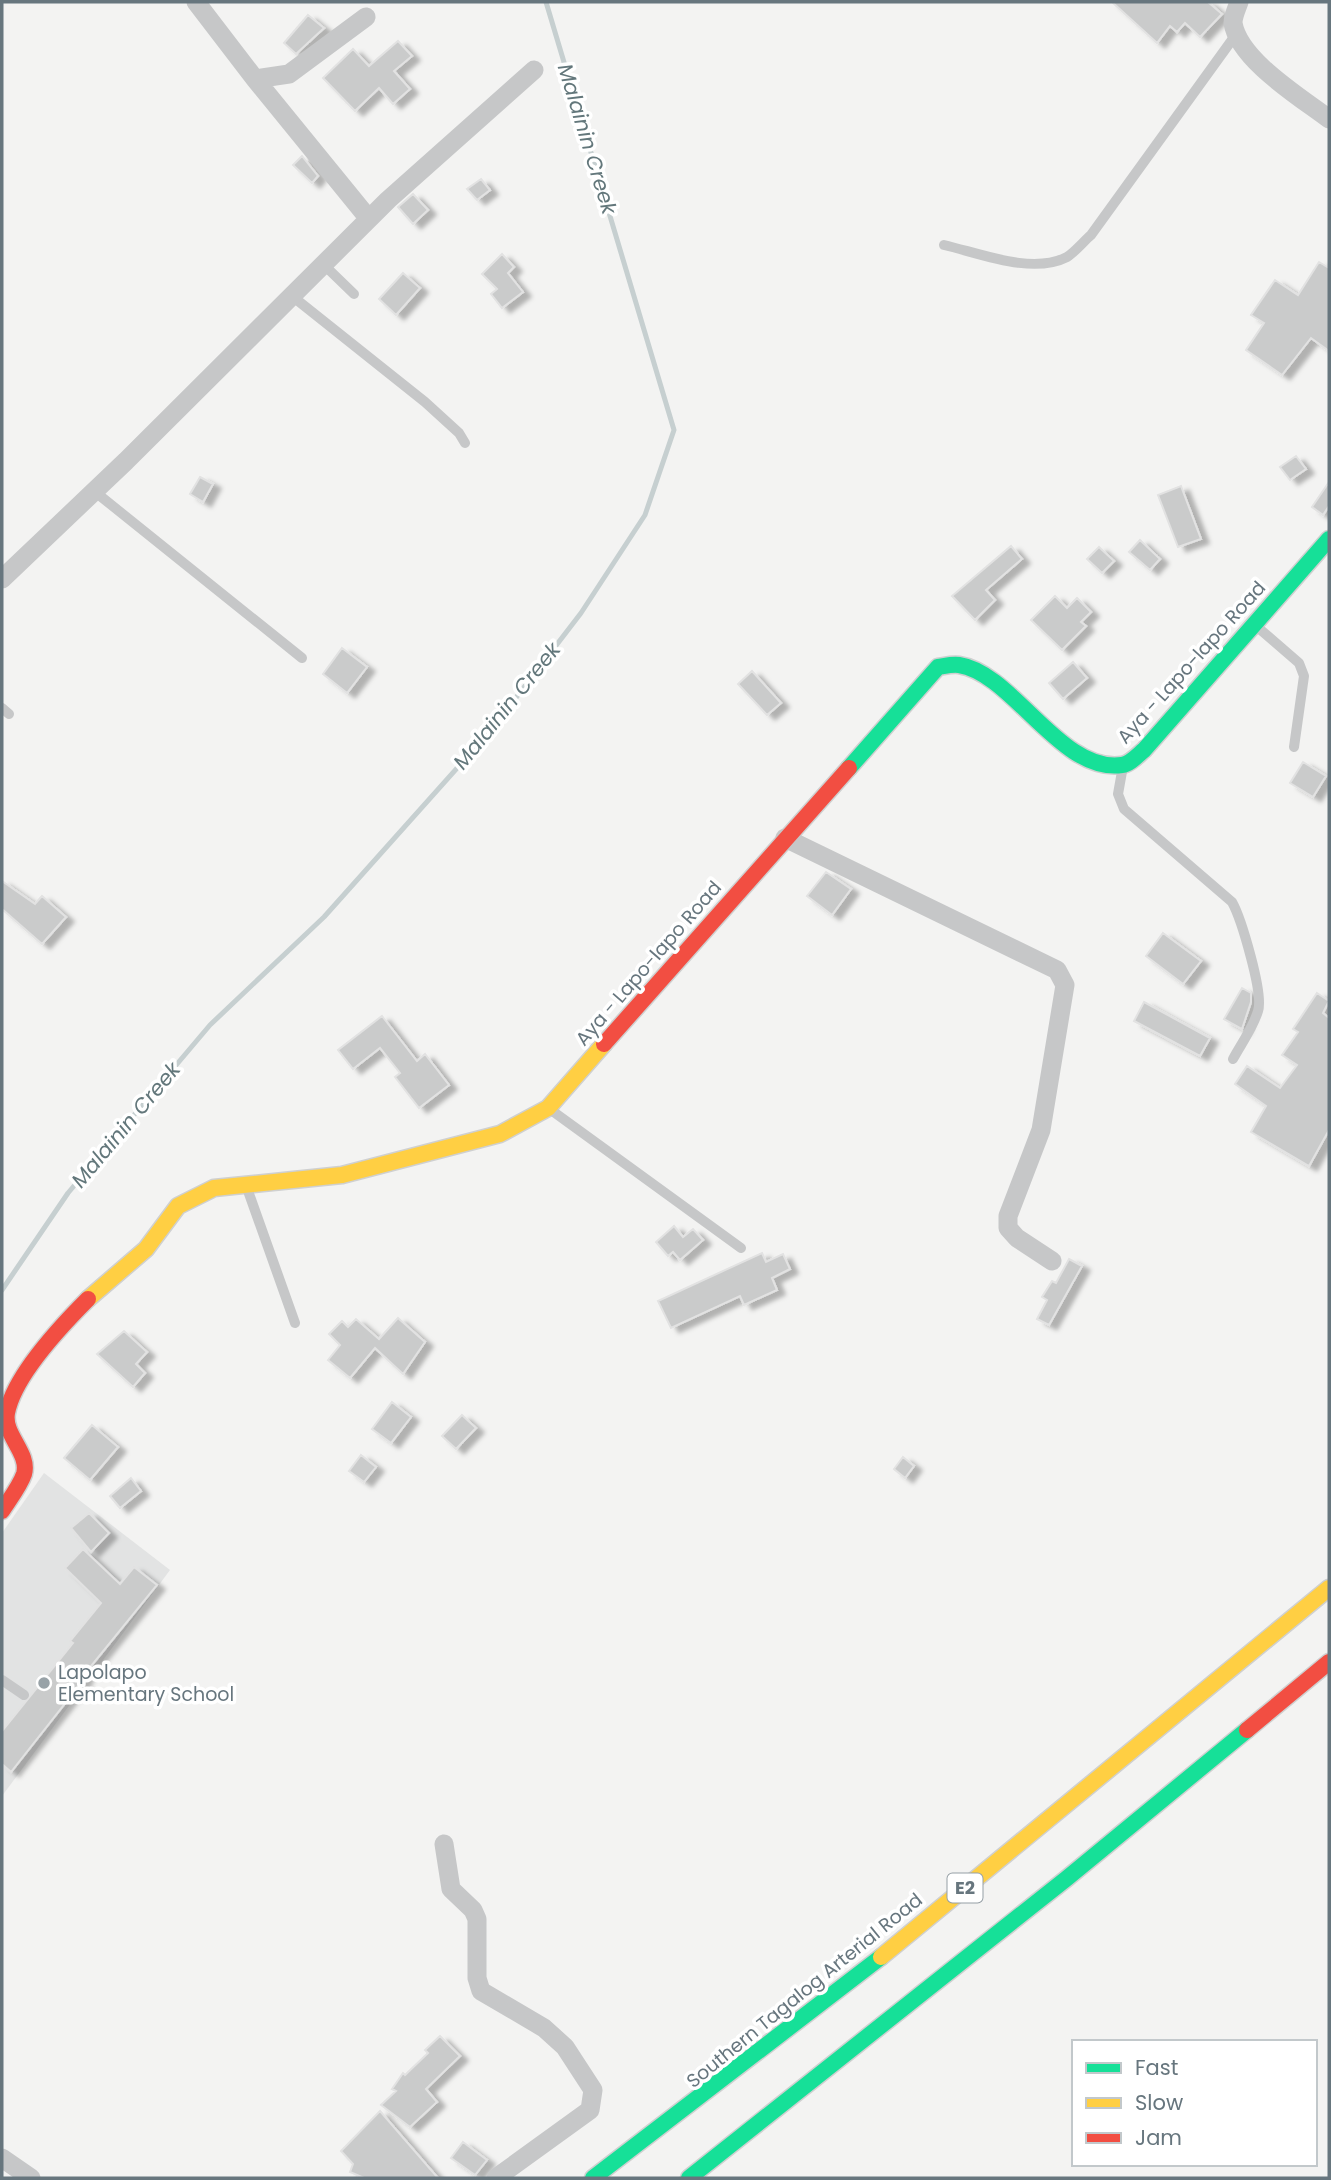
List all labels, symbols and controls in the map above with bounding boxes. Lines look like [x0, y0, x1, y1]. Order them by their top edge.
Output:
water label: Malainin Creek [551, 60, 624, 219]
street label: Aya - Lapo-lapo Road [1111, 575, 1272, 750]
water label: Malainin Creek [446, 635, 568, 775]
street label: Aya - Lapo-lapo Road [569, 875, 728, 1052]
water label: Malainin Creek [64, 1055, 188, 1194]
place label: Lapolapo Elementary School [58, 1659, 234, 1708]
marker: Lapolapo Elementary School [36, 1675, 52, 1691]
road number: E2 [948, 1874, 982, 1902]
street label: Southern Tagalog Arterial Road [681, 1887, 928, 2094]
legend [1072, 2040, 1317, 2166]
text: Fast [1135, 2053, 1178, 2082]
text: Slow [1135, 2088, 1183, 2117]
text: Jam [1135, 2123, 1182, 2152]

